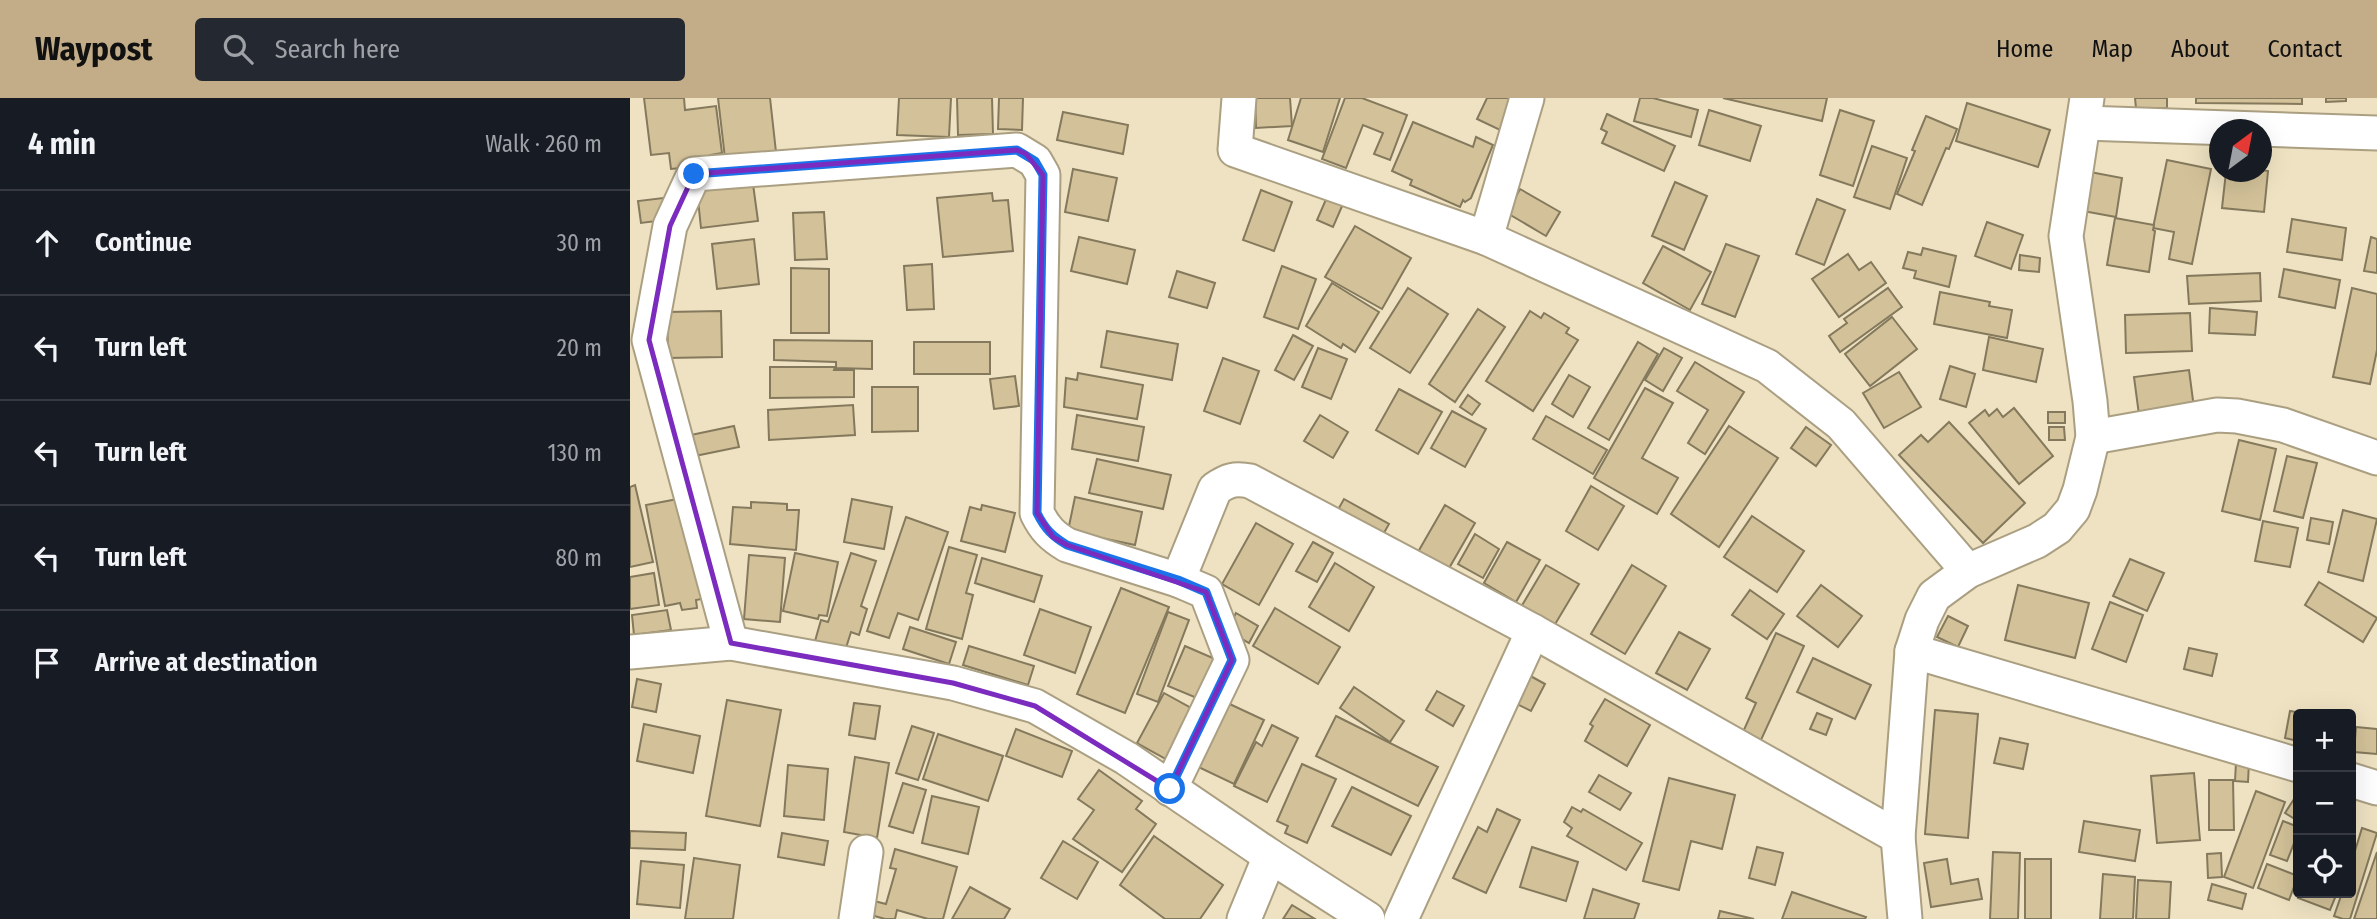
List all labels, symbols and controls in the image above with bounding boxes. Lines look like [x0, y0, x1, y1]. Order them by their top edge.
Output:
search box [195, 18, 685, 81]
text: Waypost [35, 29, 153, 69]
icon: search [219, 30, 257, 68]
text: Search here [275, 34, 400, 65]
text: Home [1996, 35, 2053, 63]
text: Map [2091, 35, 2133, 63]
text: About [2171, 35, 2229, 63]
text: Contact [2267, 35, 2342, 63]
north arrow [2209, 119, 2272, 182]
text: 4 min [28, 126, 96, 162]
text: Walk · 260 m [485, 130, 602, 158]
route end [678, 158, 709, 189]
icon: ahead [28, 224, 66, 262]
text: Continue [95, 227, 192, 258]
text: 30 m [557, 229, 602, 257]
icon: left [28, 329, 66, 367]
text: Turn left [95, 332, 187, 363]
text: 20 m [557, 334, 602, 362]
icon: left [28, 434, 66, 472]
text: Turn left [95, 437, 187, 468]
text: 130 m [548, 439, 602, 467]
icon: left [28, 539, 66, 577]
text: Turn left [95, 542, 187, 573]
text: 80 m [555, 544, 602, 572]
icon: arrive [28, 644, 66, 682]
text: Arrive at destination [95, 647, 318, 678]
map controls [2293, 709, 2356, 898]
button: + [2293, 709, 2356, 772]
button: − [2293, 772, 2356, 835]
route start [1154, 773, 1185, 804]
button: locate [2293, 835, 2356, 898]

